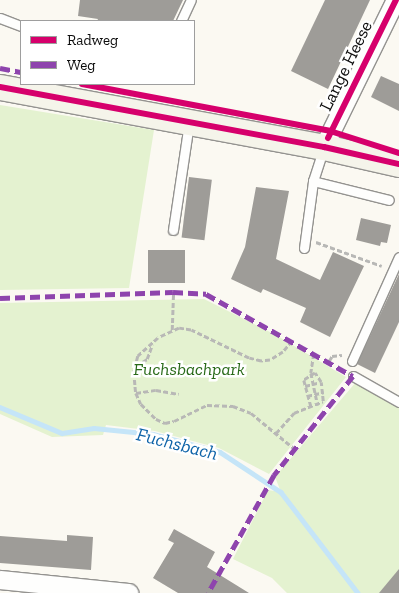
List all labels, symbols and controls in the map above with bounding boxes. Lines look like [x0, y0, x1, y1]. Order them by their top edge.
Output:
street label: Lange Heese [315, 17, 377, 115]
legend [20, 20, 195, 85]
text: Radweg [67, 31, 118, 49]
text: Weg [67, 56, 96, 74]
park label: Fuchsbachpark [133, 358, 245, 380]
water label: Fuchsbach [134, 423, 220, 465]

